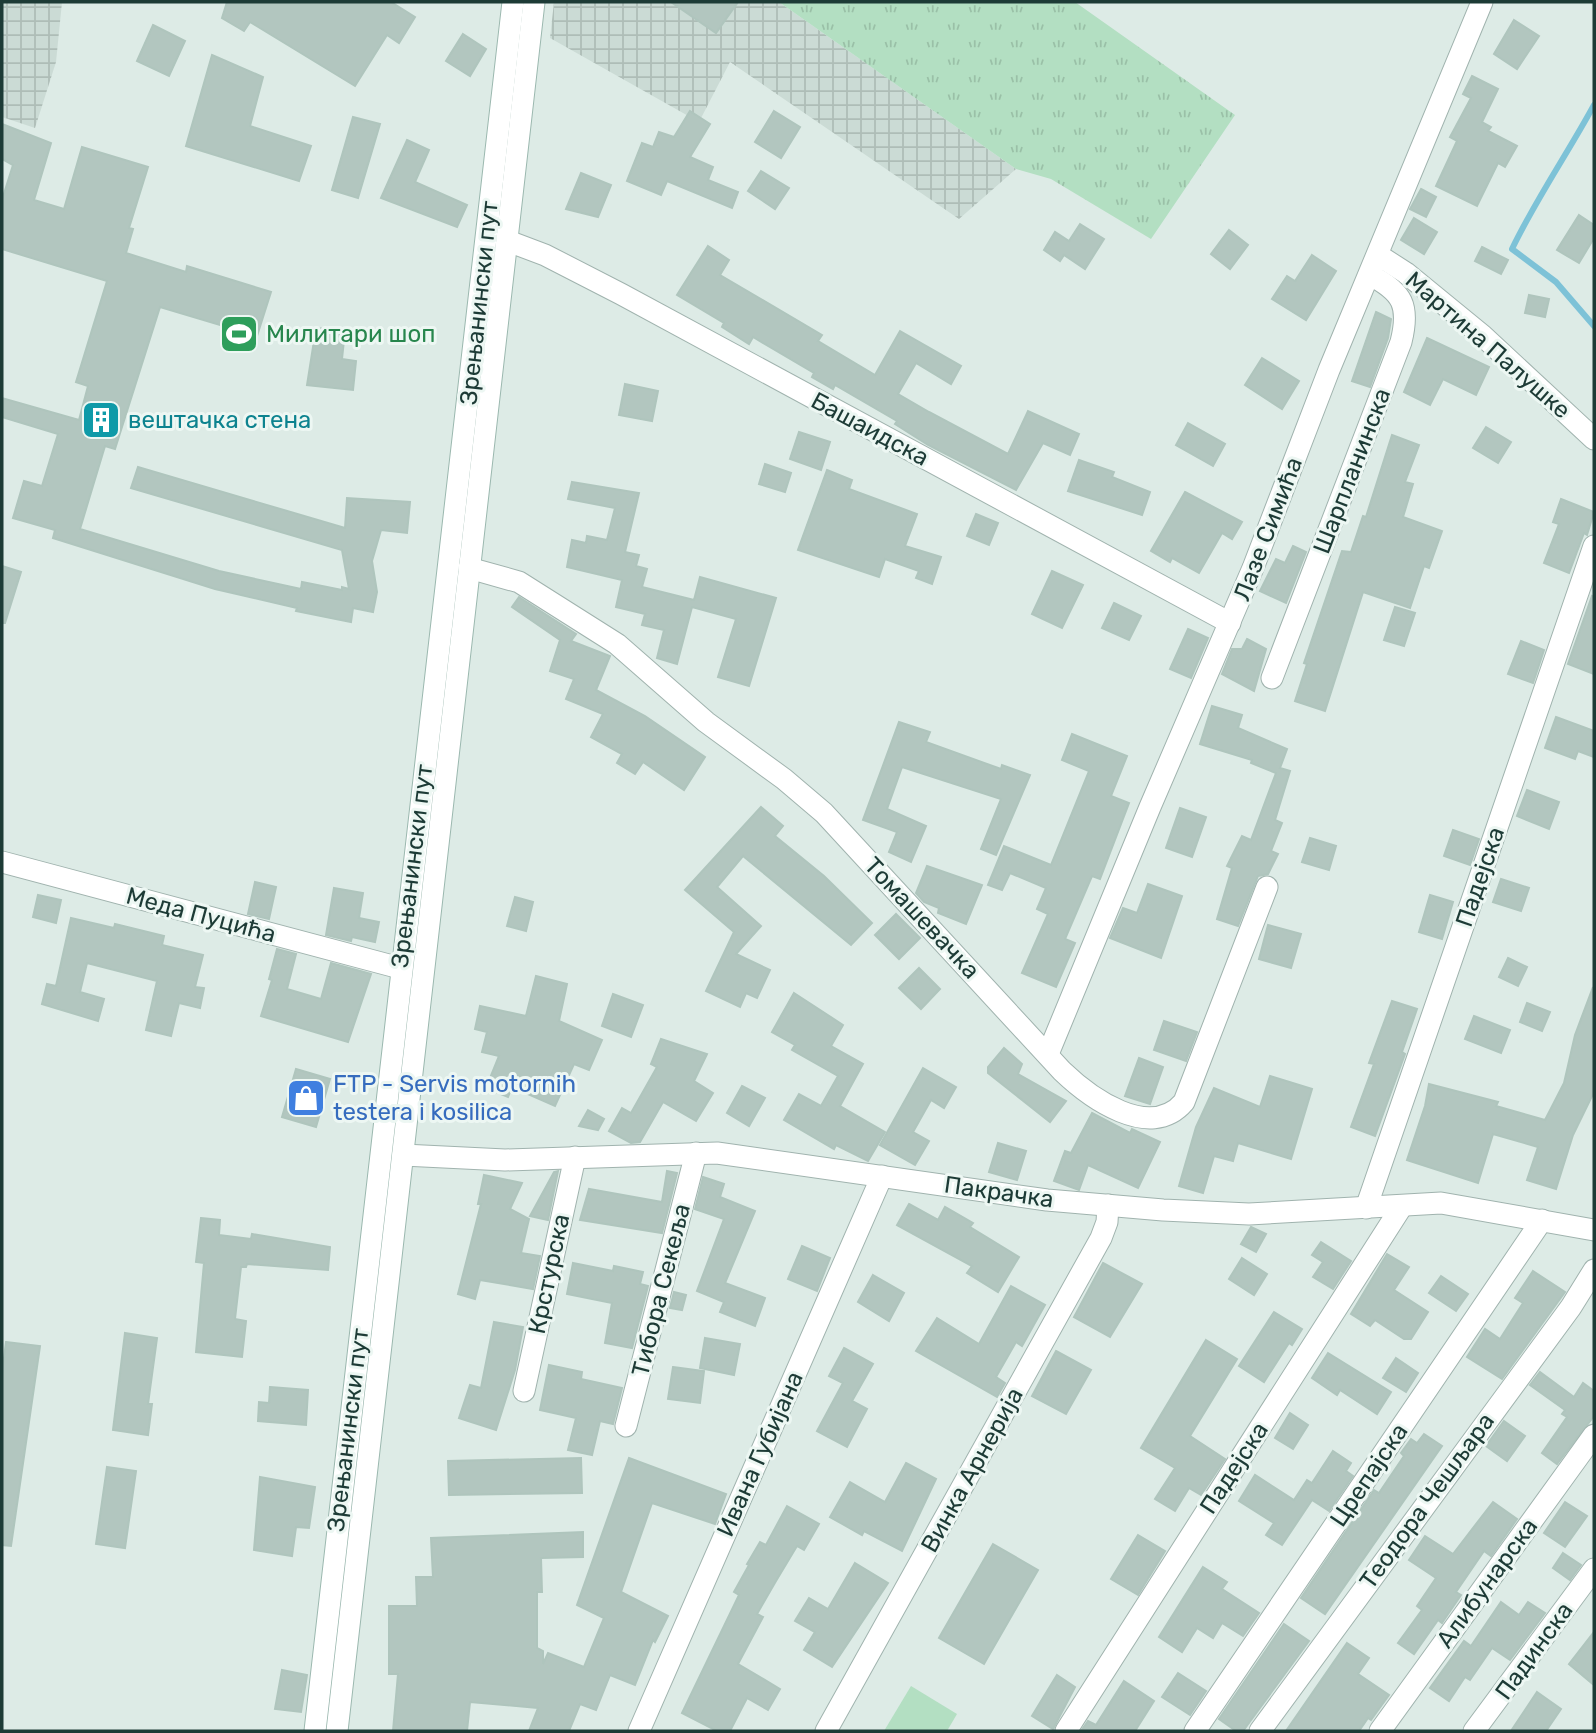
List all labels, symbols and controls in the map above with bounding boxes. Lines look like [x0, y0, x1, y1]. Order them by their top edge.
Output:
street label: Зрењанински пут [454, 200, 504, 406]
street label: Мартина Палушке [1400, 266, 1576, 424]
sports icon: Милитари шоп [218, 313, 260, 355]
place label: Милитари шоп [266, 320, 435, 348]
street label: Шарпланинска [1308, 384, 1396, 558]
street label: Башаидска [806, 386, 934, 472]
building icon: вештачка стена [80, 399, 122, 441]
place label: вештачка стена [128, 406, 311, 434]
street label: Лазе Симића [1228, 453, 1308, 605]
street label: Зрењанински пут [386, 763, 438, 969]
street label: Падејска [1450, 823, 1510, 931]
street label: Томашевачка [859, 852, 985, 984]
street label: Меда Пуцића [123, 882, 279, 948]
place label: FTP - Servis motornih testera i kosilica [333, 1070, 576, 1126]
shop icon: FTP - Servis motornih testera i kosilica [285, 1077, 327, 1119]
street label: Пакрачка [943, 1170, 1055, 1214]
street label: Тибора Секеља [626, 1201, 696, 1379]
street label: Крстурска [523, 1211, 575, 1337]
street label: Зрењанински пут [322, 1327, 374, 1533]
street label: Ивана Губијана [711, 1367, 809, 1541]
street label: Винка Арнерија [915, 1383, 1029, 1557]
street label: Теодора Чешљара [1354, 1408, 1500, 1594]
street label: Падејска [1194, 1417, 1274, 1519]
street label: Црепајска [1324, 1418, 1414, 1532]
street label: Алибунарска [1431, 1513, 1543, 1653]
street label: Падинска [1489, 1597, 1579, 1705]

